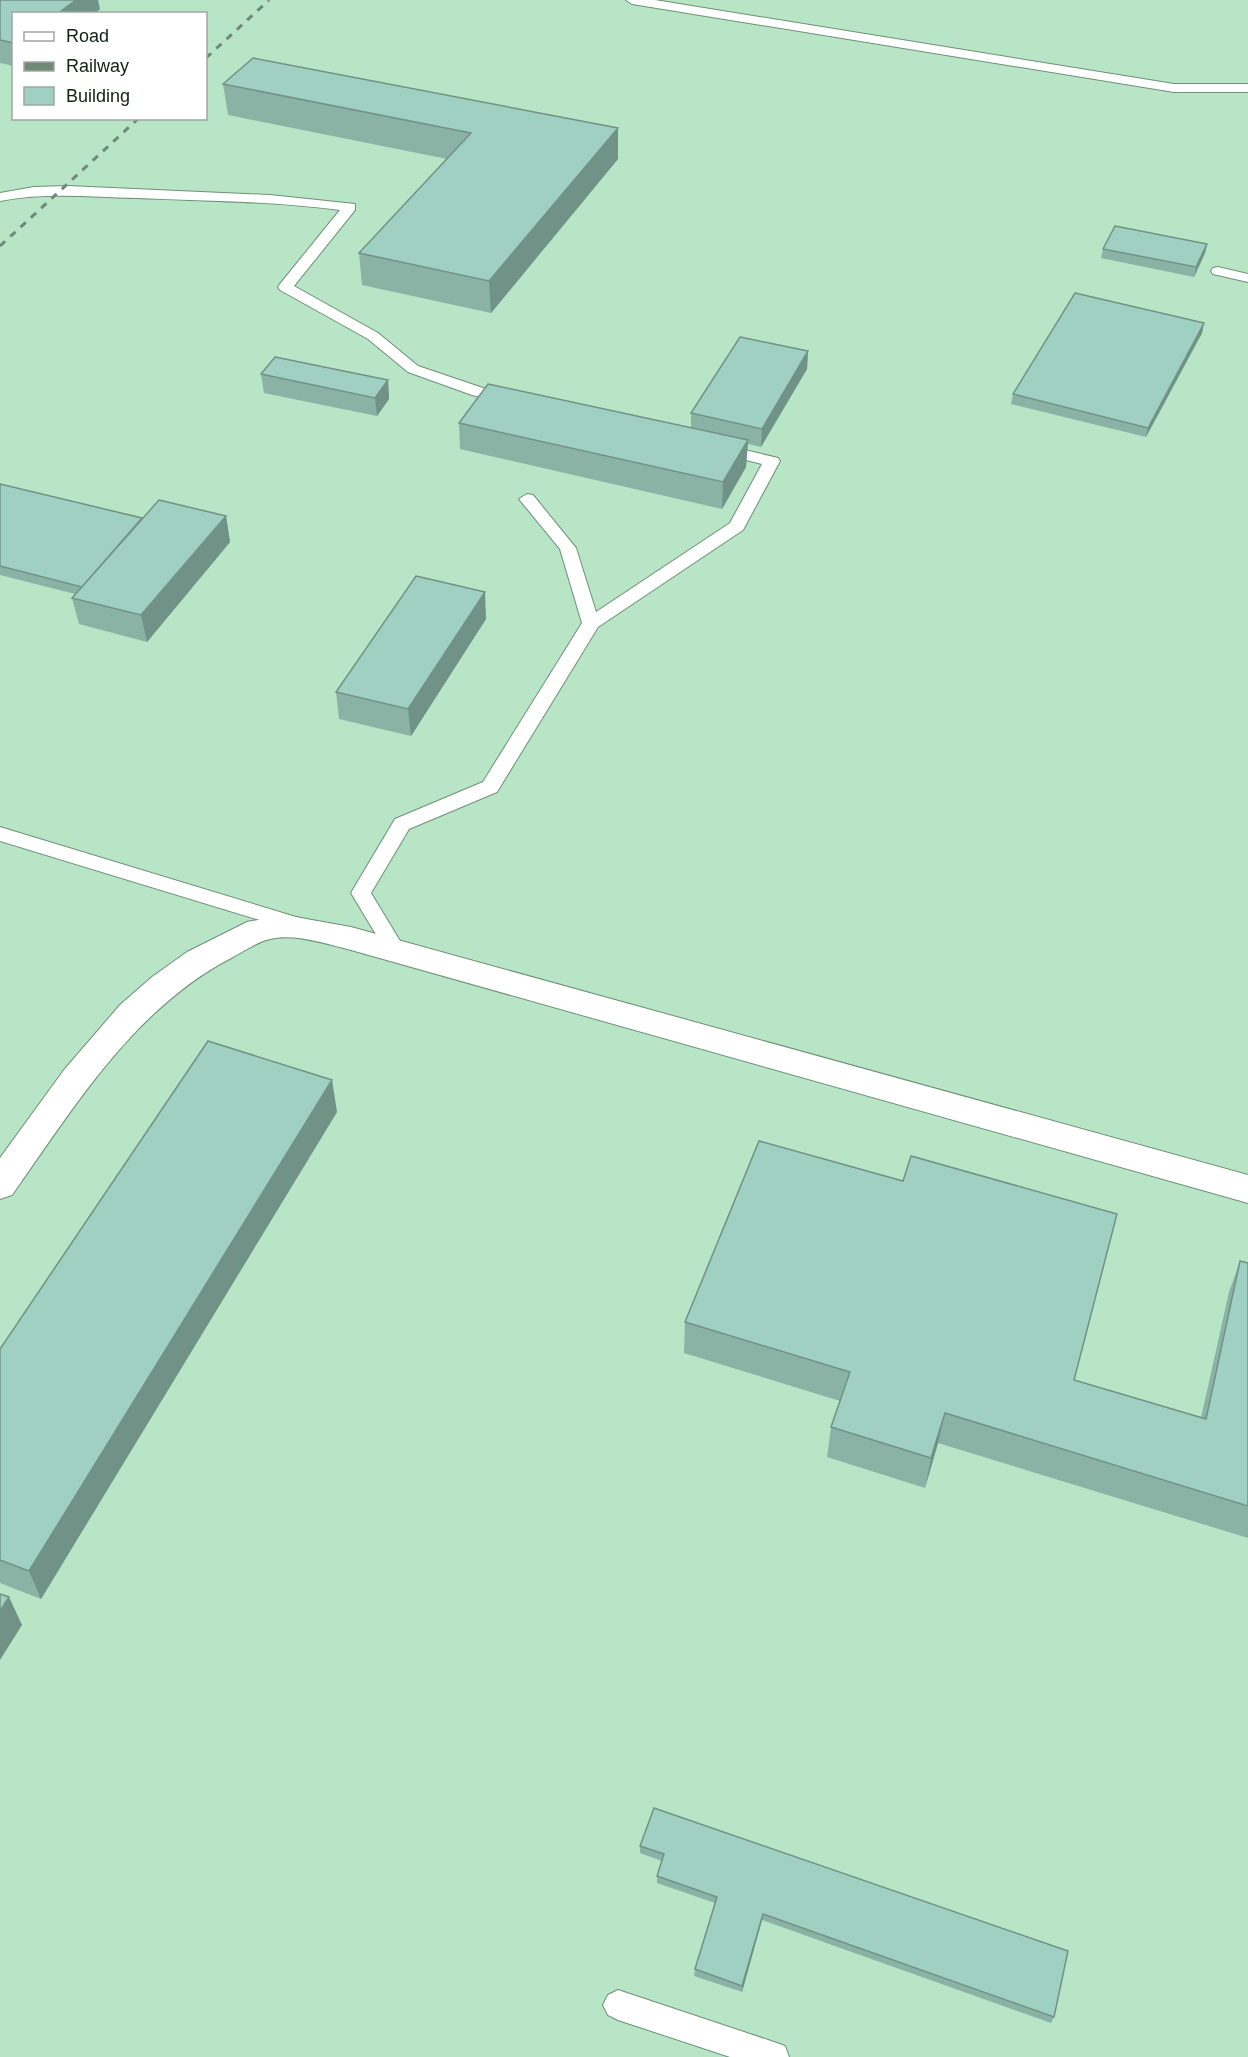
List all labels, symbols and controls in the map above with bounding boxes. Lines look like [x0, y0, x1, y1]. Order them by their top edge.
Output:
legend [12, 12, 207, 120]
text: Road [66, 26, 109, 46]
text: Railway [66, 56, 129, 76]
text: Building [66, 86, 130, 106]

